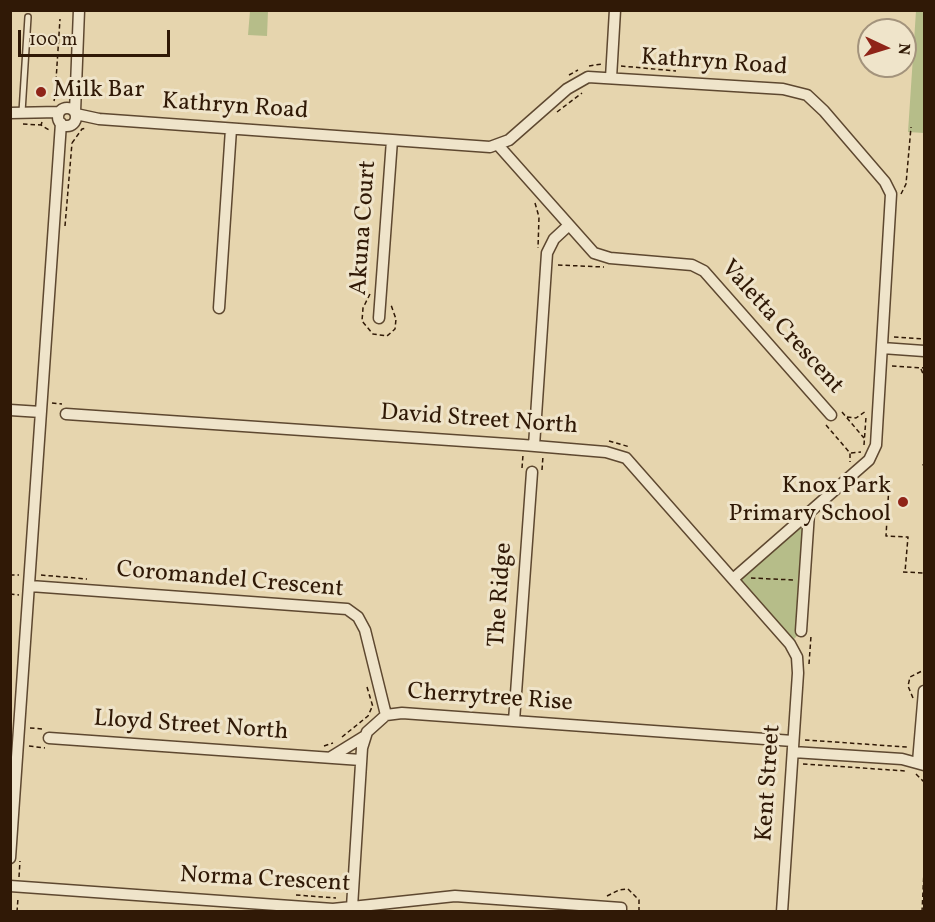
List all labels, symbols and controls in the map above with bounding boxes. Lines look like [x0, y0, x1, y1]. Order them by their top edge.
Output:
scale bar [21, 18, 172, 56]
north arrow [857, 18, 917, 78]
text: 100 m [29, 28, 78, 53]
text: N [892, 43, 914, 56]
street label: Kathryn Road [640, 45, 788, 83]
place label: Milk Bar [53, 78, 145, 106]
marker: Milk Bar [34, 85, 48, 99]
street label: Kathryn Road [161, 89, 309, 127]
street label: Akuna Court [346, 160, 384, 296]
street label: Valetta Crescent [713, 255, 849, 401]
street label: David Street North [379, 400, 579, 442]
place label: Knox Park Primary School [729, 474, 891, 530]
marker: Knox Park Primary School [896, 495, 910, 509]
street label: The Ridge [484, 542, 520, 648]
street label: Coromandel Crescent [115, 557, 345, 605]
street label: Cherrytree Rise [406, 679, 574, 719]
street label: Lloyd Street North [93, 706, 289, 748]
street label: Kent Street [752, 724, 788, 842]
street label: Norma Crescent [179, 862, 351, 900]

